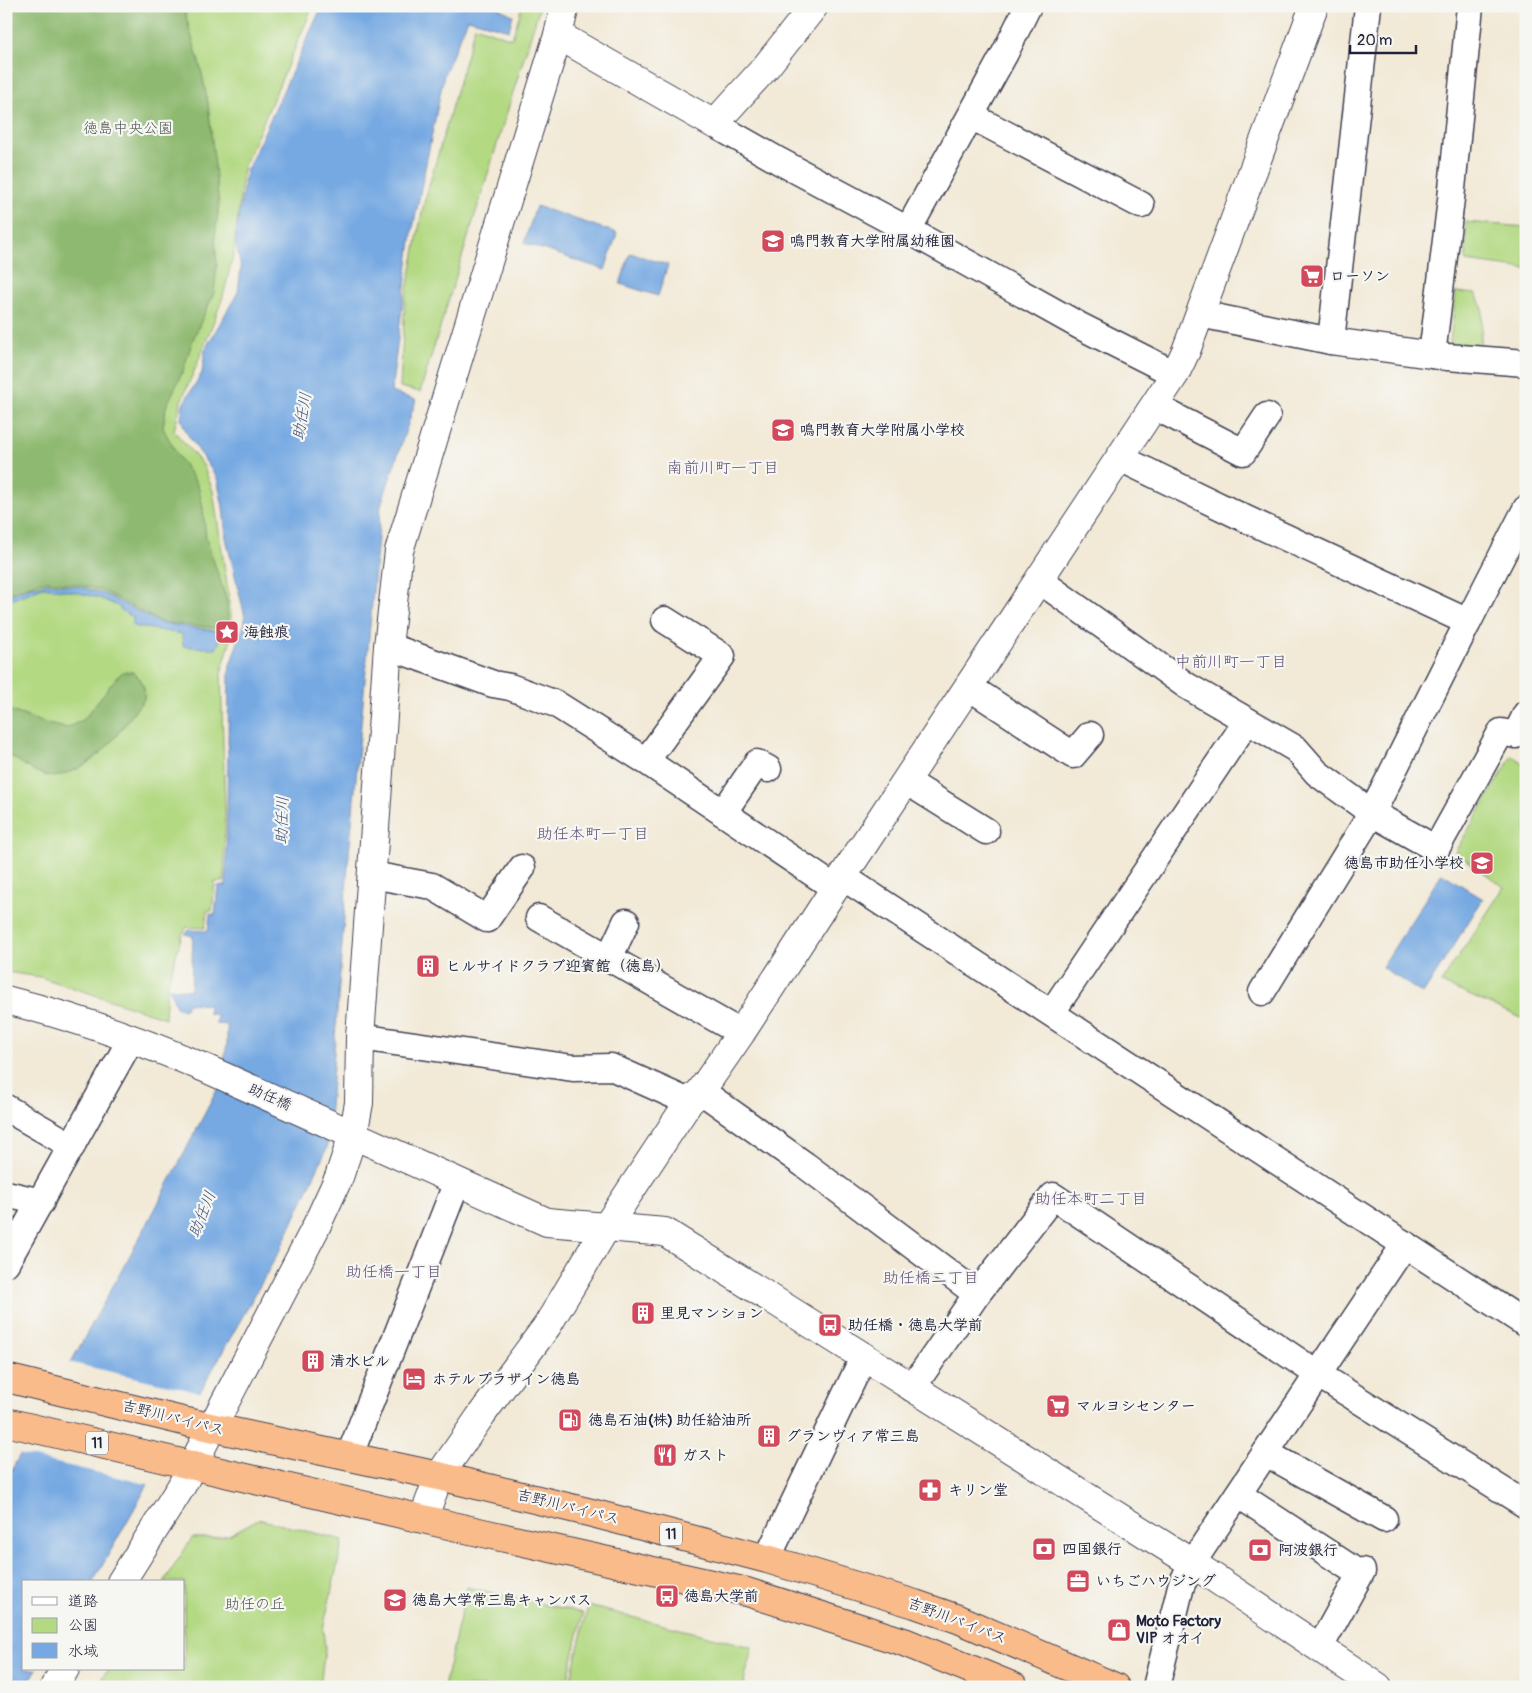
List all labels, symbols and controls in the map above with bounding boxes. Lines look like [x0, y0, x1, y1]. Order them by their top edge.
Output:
scale bar [1350, 22, 1416, 54]
text: 20 m [1357, 31, 1392, 50]
park label: 徳島中央公園 [83, 119, 173, 138]
school or university icon: 鳴門教育大学附属幼稚園 [760, 228, 786, 254]
place label: 鳴門教育大学附属幼稚園 [790, 232, 955, 251]
supermarket icon: ローソン [1299, 263, 1325, 289]
place label: ローソン [1330, 267, 1390, 286]
water label: 助任川 [288, 391, 316, 441]
school or university icon: 鳴門教育大学附属小学校 [770, 417, 796, 443]
place label: 鳴門教育大学附属小学校 [800, 421, 965, 440]
district label: 南前川町一丁目 [667, 458, 779, 478]
place icon: 海蝕痕 [214, 619, 240, 645]
place label: 海蝕痕 [244, 623, 289, 642]
district label: 中前川町一丁目 [1175, 652, 1287, 672]
water label: 助任川 [271, 796, 293, 844]
district label: 助任本町一丁目 [537, 824, 649, 844]
school or university icon: 徳島市助任小学校 [1469, 850, 1495, 876]
place label: 徳島市助任小学校 [1344, 854, 1464, 873]
building icon: ヒルサイドクラブ迎賓館（徳島） [415, 953, 441, 979]
place label: ヒルサイドクラブ迎賓館（徳島） [446, 957, 670, 976]
street label: 助任橋 [246, 1079, 294, 1115]
water label: 助任川 [184, 1188, 220, 1240]
district label: 助任本町二丁目 [1035, 1189, 1147, 1209]
district label: 助任橋一丁目 [346, 1262, 442, 1282]
district label: 助任橋二丁目 [883, 1268, 979, 1288]
building icon: 里見マンション [630, 1300, 656, 1326]
place label: 里見マンション [660, 1304, 764, 1323]
bus stop icon: 助任橋・徳島大学前 [817, 1312, 843, 1338]
place label: 助任橋・徳島大学前 [848, 1316, 983, 1335]
building icon: 清水ビル [300, 1348, 326, 1374]
place label: 清水ビル [330, 1352, 390, 1371]
hotel icon: ホテルプラザイン徳島 [401, 1366, 427, 1392]
place label: ホテルプラザイン徳島 [432, 1370, 581, 1389]
supermarket icon: マルヨシセンター [1045, 1393, 1071, 1419]
street label: 吉野川バイパス [120, 1396, 226, 1440]
place label: マルヨシセンター [1076, 1397, 1196, 1416]
fuel station icon: 徳島石油(株) 助任給油所 [557, 1407, 583, 1433]
place label: 徳島石油(株) 助任給油所 [588, 1411, 751, 1430]
building icon: グランヴィア常三島 [756, 1423, 782, 1449]
place label: グランヴィア常三島 [786, 1427, 920, 1446]
road number: 11 [86, 1432, 108, 1455]
restaurant icon: ガスト [652, 1442, 678, 1468]
place label: ガスト [682, 1446, 729, 1465]
pharmacy icon: キリン堂 [917, 1477, 943, 1503]
place label: キリン堂 [948, 1481, 1008, 1500]
street label: 吉野川バイパス [515, 1485, 621, 1529]
road number: 11 [660, 1522, 682, 1546]
bank icon: 四国銀行 [1031, 1536, 1057, 1562]
bank icon: 阿波銀行 [1247, 1537, 1273, 1563]
place label: 四国銀行 [1062, 1540, 1122, 1559]
place label: 阿波銀行 [1278, 1541, 1338, 1560]
office icon: いちごハウジング [1065, 1568, 1091, 1594]
place label: いちごハウジング [1096, 1572, 1216, 1591]
legend [22, 1580, 185, 1670]
bus stop icon: 徳島大学前 [654, 1583, 680, 1609]
school or university icon: 徳島大学常三島キャンパス [382, 1587, 408, 1613]
place label: 徳島大学前 [684, 1587, 759, 1606]
place label: 徳島大学常三島キャンパス [412, 1591, 591, 1610]
text: 道路 [68, 1592, 98, 1611]
street label: 吉野川バイパス [905, 1593, 1009, 1649]
park label: 助任の丘 [225, 1595, 285, 1614]
place label: Moto Factory VIP オオイ [1136, 1612, 1221, 1648]
text: 公園 [68, 1616, 98, 1635]
shop icon: Moto Factory VIP オオイ [1106, 1617, 1132, 1643]
text: 水域 [68, 1642, 98, 1661]

